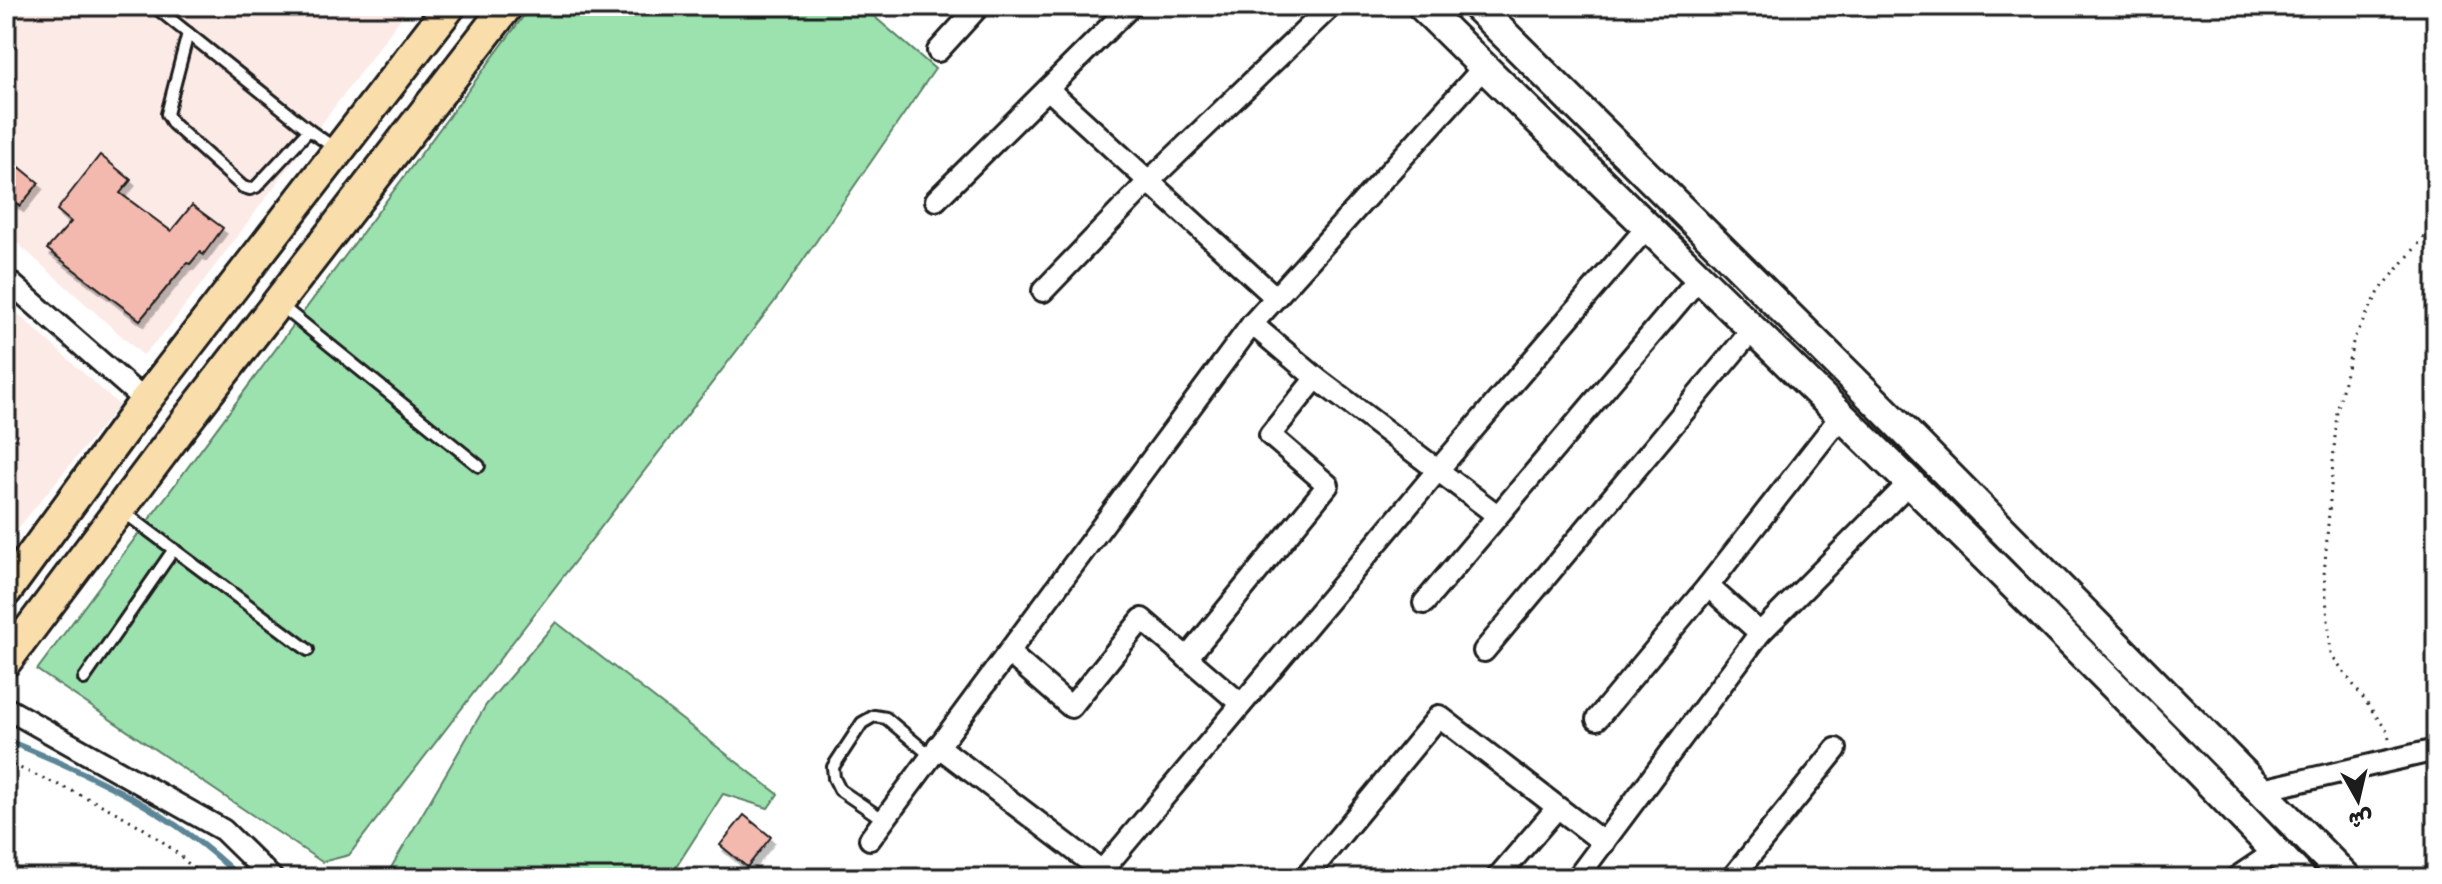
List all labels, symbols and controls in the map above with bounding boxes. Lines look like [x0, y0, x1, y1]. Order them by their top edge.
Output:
north arrow [2318, 760, 2398, 840]
text: ش [2347, 804, 2375, 834]

